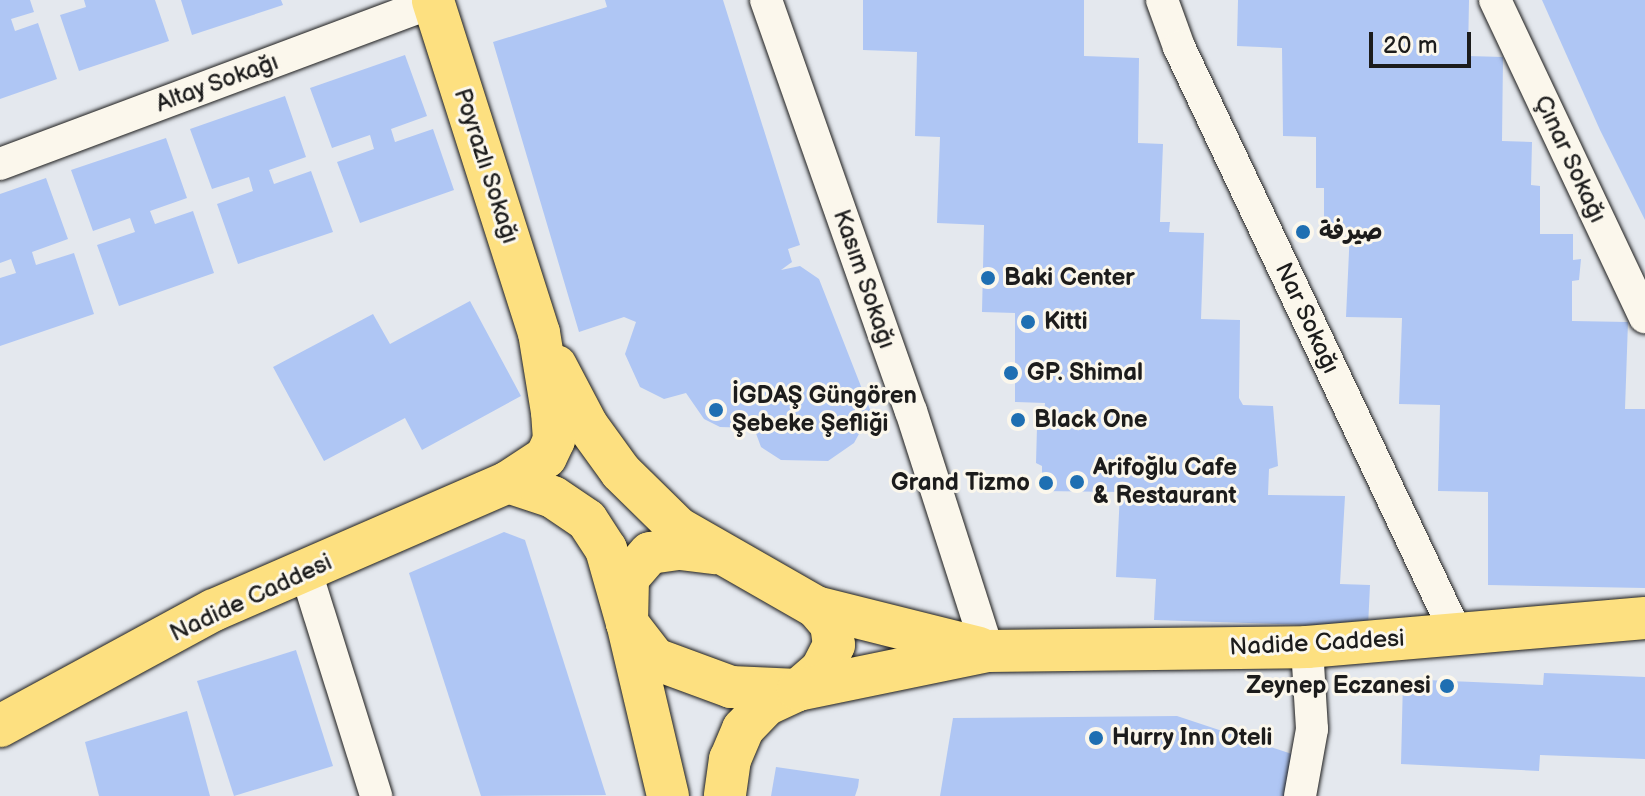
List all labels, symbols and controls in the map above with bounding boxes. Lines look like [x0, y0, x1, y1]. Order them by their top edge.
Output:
scale bar [1373, 16, 1475, 66]
text: 20 m [1383, 31, 1438, 60]
street label: Altay Sokağı [151, 47, 283, 119]
street label: Poyrazlı Sokağı [447, 85, 525, 247]
street label: Çınar Sokağı [1528, 91, 1612, 227]
street label: Kasım Sokağı [827, 206, 901, 352]
place label: صيرفة [1319, 218, 1382, 246]
marker: صيرفة [1294, 223, 1312, 241]
street label: Nar Sokağı [1269, 258, 1345, 378]
place label: Baki Center [1004, 264, 1135, 292]
marker: Baki Center [979, 269, 997, 287]
place label: Kitti [1044, 308, 1088, 336]
marker: Kitti [1019, 313, 1037, 331]
place label: GP. Shimal [1027, 359, 1143, 387]
marker: GP. Shimal [1002, 364, 1020, 382]
place label: İGDAŞ Güngören Şebeke Şefliği [732, 382, 917, 438]
marker: İGDAŞ Güngören Şebeke Şefliği [707, 401, 725, 419]
place label: Black One [1034, 406, 1148, 434]
marker: Black One [1009, 411, 1027, 429]
place label: Arifoğlu Cafe & Restaurant [1093, 454, 1237, 510]
place label: Grand Tizmo [891, 469, 1030, 497]
marker: Arifoğlu Cafe & Restaurant [1068, 473, 1086, 491]
marker: Grand Tizmo [1037, 474, 1055, 492]
street label: Nadide Caddesi [165, 548, 337, 648]
street label: Nadide Caddesi [1229, 624, 1405, 662]
place label: Zeynep Eczanesi [1246, 672, 1431, 700]
marker: Zeynep Eczanesi [1438, 677, 1456, 695]
place label: Hurry Inn Oteli [1112, 724, 1273, 752]
marker: Hurry Inn Oteli [1087, 729, 1105, 747]

